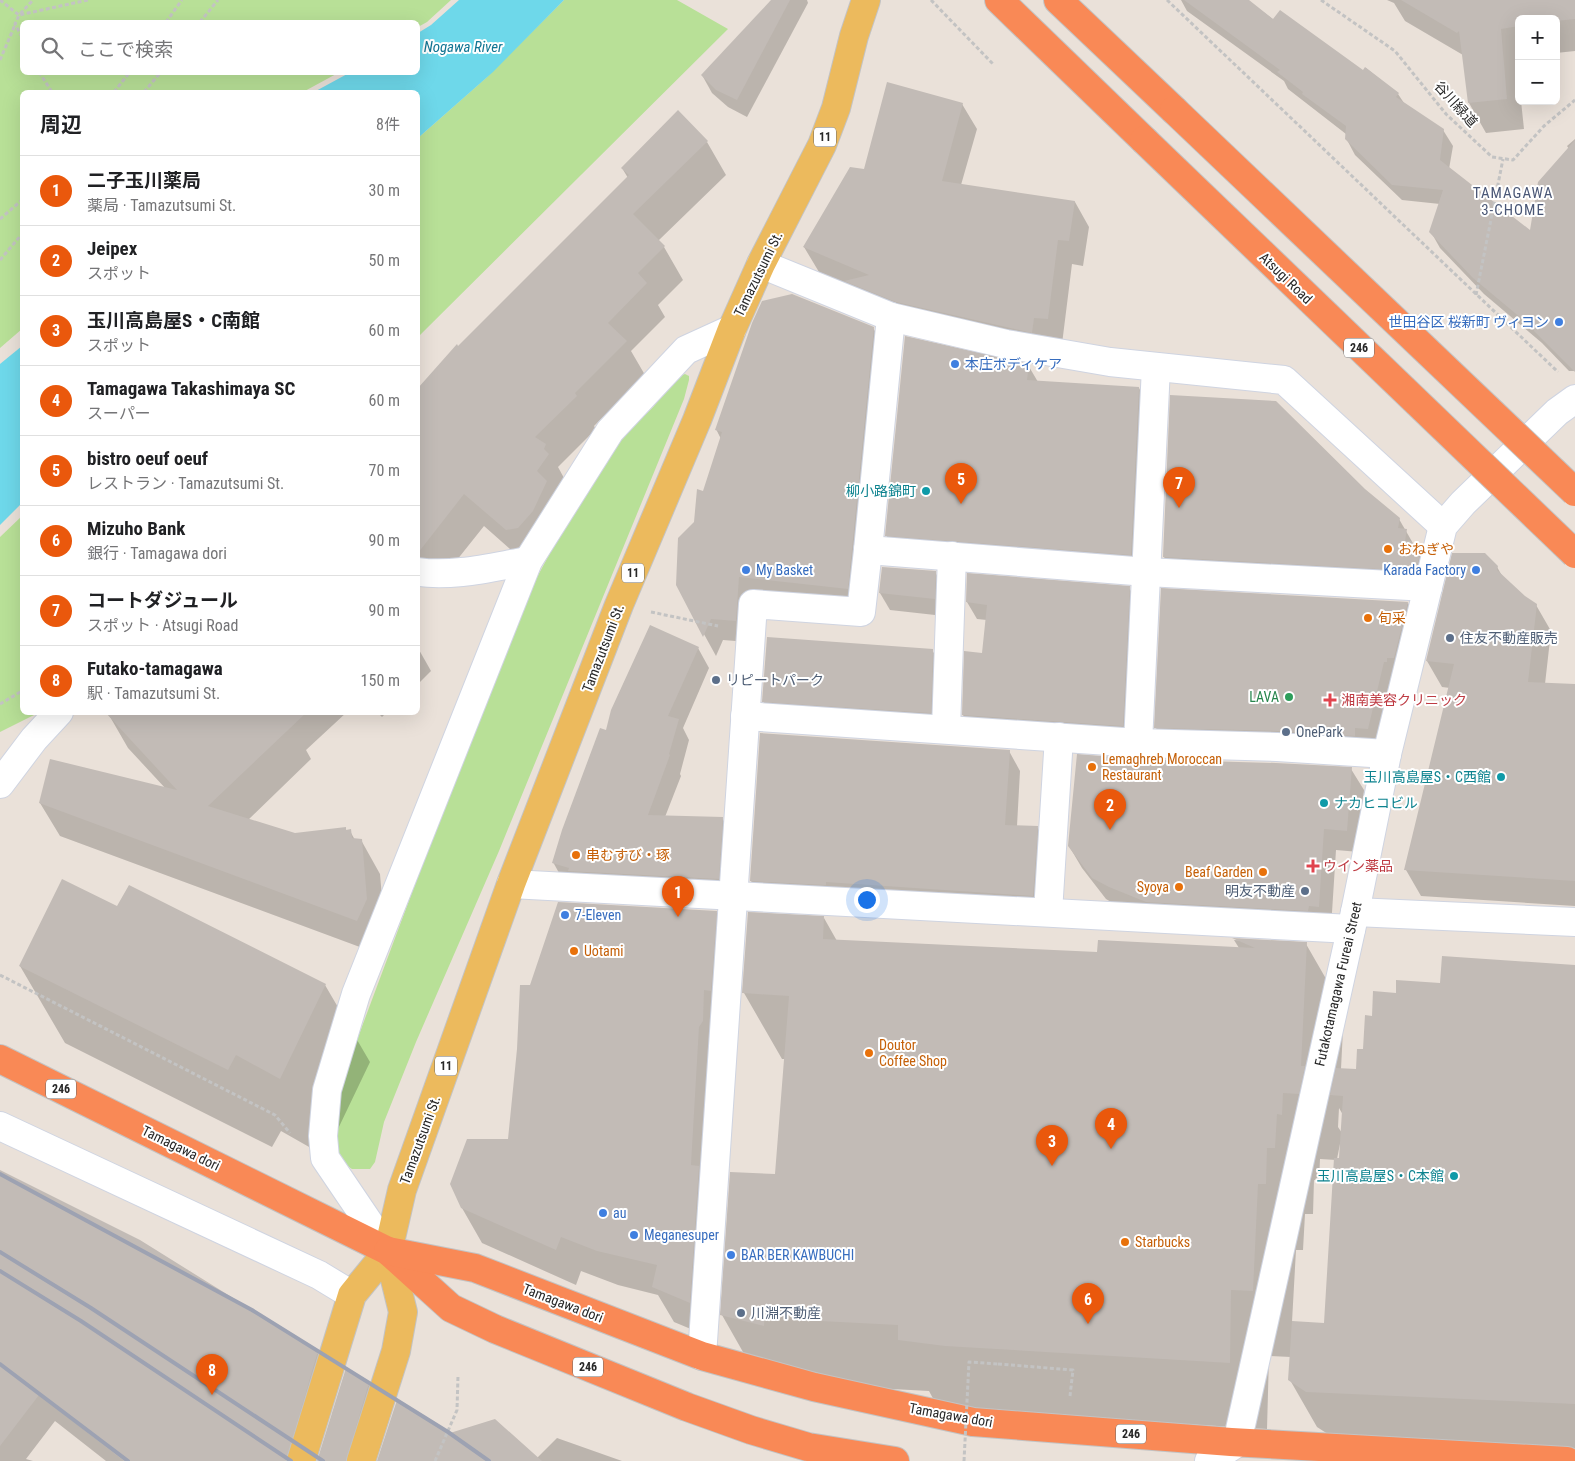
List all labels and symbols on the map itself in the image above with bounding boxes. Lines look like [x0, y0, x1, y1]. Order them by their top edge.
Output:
water label: Nogawa River [424, 38, 503, 56]
street label: 谷川緑道 [1431, 78, 1481, 130]
road number: 11 [814, 128, 836, 146]
district label: TAMAGAWA 3-CHOME [1473, 184, 1553, 219]
street label: Tamazutsumi St. [730, 229, 786, 319]
street label: Atsugi Road [1256, 249, 1316, 307]
place label: 世田谷区 桜新町 ヴィヨン [1389, 314, 1549, 330]
marker: 世田谷区 桜新町 ヴィヨン [1553, 316, 1565, 328]
road number: 246 [1344, 338, 1374, 358]
place label: 本庄ボディケア [965, 356, 1062, 372]
marker: 本庄ボディケア [949, 358, 961, 370]
pin: 5 [945, 463, 977, 504]
pin: 7 [1163, 467, 1195, 508]
place label: 柳小路錦町 [846, 483, 916, 499]
marker: 柳小路錦町 [920, 485, 932, 497]
place label: おねぎや [1398, 541, 1454, 557]
marker: おねぎや [1382, 543, 1394, 555]
place label: My Basket [756, 562, 813, 578]
place label: Karada Factory [1383, 562, 1466, 578]
road number: 11 [622, 564, 644, 582]
marker: My Basket [740, 564, 752, 576]
marker: Karada Factory [1470, 564, 1482, 576]
street label: Tamazutsumi St. [579, 602, 627, 694]
place label: 旬采 [1378, 610, 1406, 626]
marker: 旬采 [1362, 612, 1374, 624]
place label: 住友不動産販売 [1460, 630, 1558, 646]
marker: 住友不動産販売 [1444, 632, 1456, 644]
place label: リピートパーク [726, 672, 824, 688]
marker: リピートパーク [710, 674, 722, 686]
place label: LAVA [1249, 689, 1279, 705]
marker: LAVA [1283, 691, 1295, 703]
place label: 湘南美容クリニック [1341, 692, 1467, 708]
marker: 湘南美容クリニック [1323, 693, 1337, 707]
place label: OnePark [1296, 724, 1343, 740]
marker: OnePark [1280, 726, 1292, 738]
place label: Lemaghreb Moroccan Restaurant [1102, 751, 1222, 783]
marker: Lemaghreb Moroccan Restaurant [1086, 761, 1098, 773]
place label: 玉川高島屋S・C西館 [1364, 769, 1491, 785]
marker: 玉川高島屋S・C西館 [1495, 771, 1507, 783]
pin: 2 [1094, 789, 1126, 830]
place label: ナカヒコビル [1334, 795, 1418, 811]
marker: ナカヒコビル [1318, 797, 1330, 809]
place label: 串むすび・琢 [586, 847, 670, 863]
marker: 串むすび・琢 [570, 849, 582, 861]
place label: ウイン薬品 [1323, 858, 1393, 874]
marker: ウイン薬品 [1307, 860, 1319, 872]
place label: Beaf Garden [1185, 864, 1253, 880]
marker: Beaf Garden [1257, 866, 1269, 878]
pin: 1 [662, 876, 694, 917]
place label: Syoya [1137, 879, 1169, 895]
marker: Syoya [1173, 881, 1185, 893]
place label: 明友不動産 [1225, 883, 1295, 899]
marker: 明友不動産 [1299, 885, 1311, 897]
your location [854, 887, 880, 913]
street label: Futakotamagawa Fureai Street [1311, 900, 1365, 1068]
place label: 7-Eleven [575, 907, 621, 923]
marker: 7-Eleven [559, 909, 571, 921]
place label: Uotami [584, 943, 624, 959]
marker: Uotami [568, 945, 580, 957]
place label: Doutor Coffee Shop [879, 1037, 947, 1069]
marker: Doutor Coffee Shop [863, 1047, 875, 1059]
road number: 11 [435, 1056, 457, 1076]
road number: 246 [46, 1080, 76, 1098]
street label: Tamazutsumi St. [397, 1094, 443, 1186]
pin: 4 [1095, 1108, 1127, 1149]
street label: Tamagawa dori [139, 1122, 223, 1174]
pin: 3 [1036, 1125, 1068, 1166]
place label: 玉川高島屋S・C本館 [1317, 1168, 1444, 1184]
marker: 玉川高島屋S・C本館 [1448, 1170, 1460, 1182]
place label: au [613, 1205, 626, 1221]
marker: au [597, 1207, 609, 1219]
place label: Meganesuper [644, 1227, 719, 1243]
marker: Meganesuper [628, 1229, 640, 1241]
place label: Starbucks [1135, 1234, 1190, 1250]
marker: Starbucks [1119, 1236, 1131, 1248]
place label: BAR BER KAWBUCHI [741, 1247, 854, 1263]
marker: BAR BER KAWBUCHI [725, 1249, 737, 1261]
street label: Tamagawa dori [521, 1280, 605, 1326]
pin: 6 [1072, 1283, 1104, 1324]
place label: 川淵不動産 [751, 1305, 821, 1321]
marker: 川淵不動産 [735, 1307, 747, 1319]
pin: 8 [196, 1354, 228, 1395]
road number: 246 [573, 1358, 603, 1376]
street label: Tamagawa dori [908, 1400, 994, 1430]
road number: 246 [1116, 1425, 1146, 1444]

